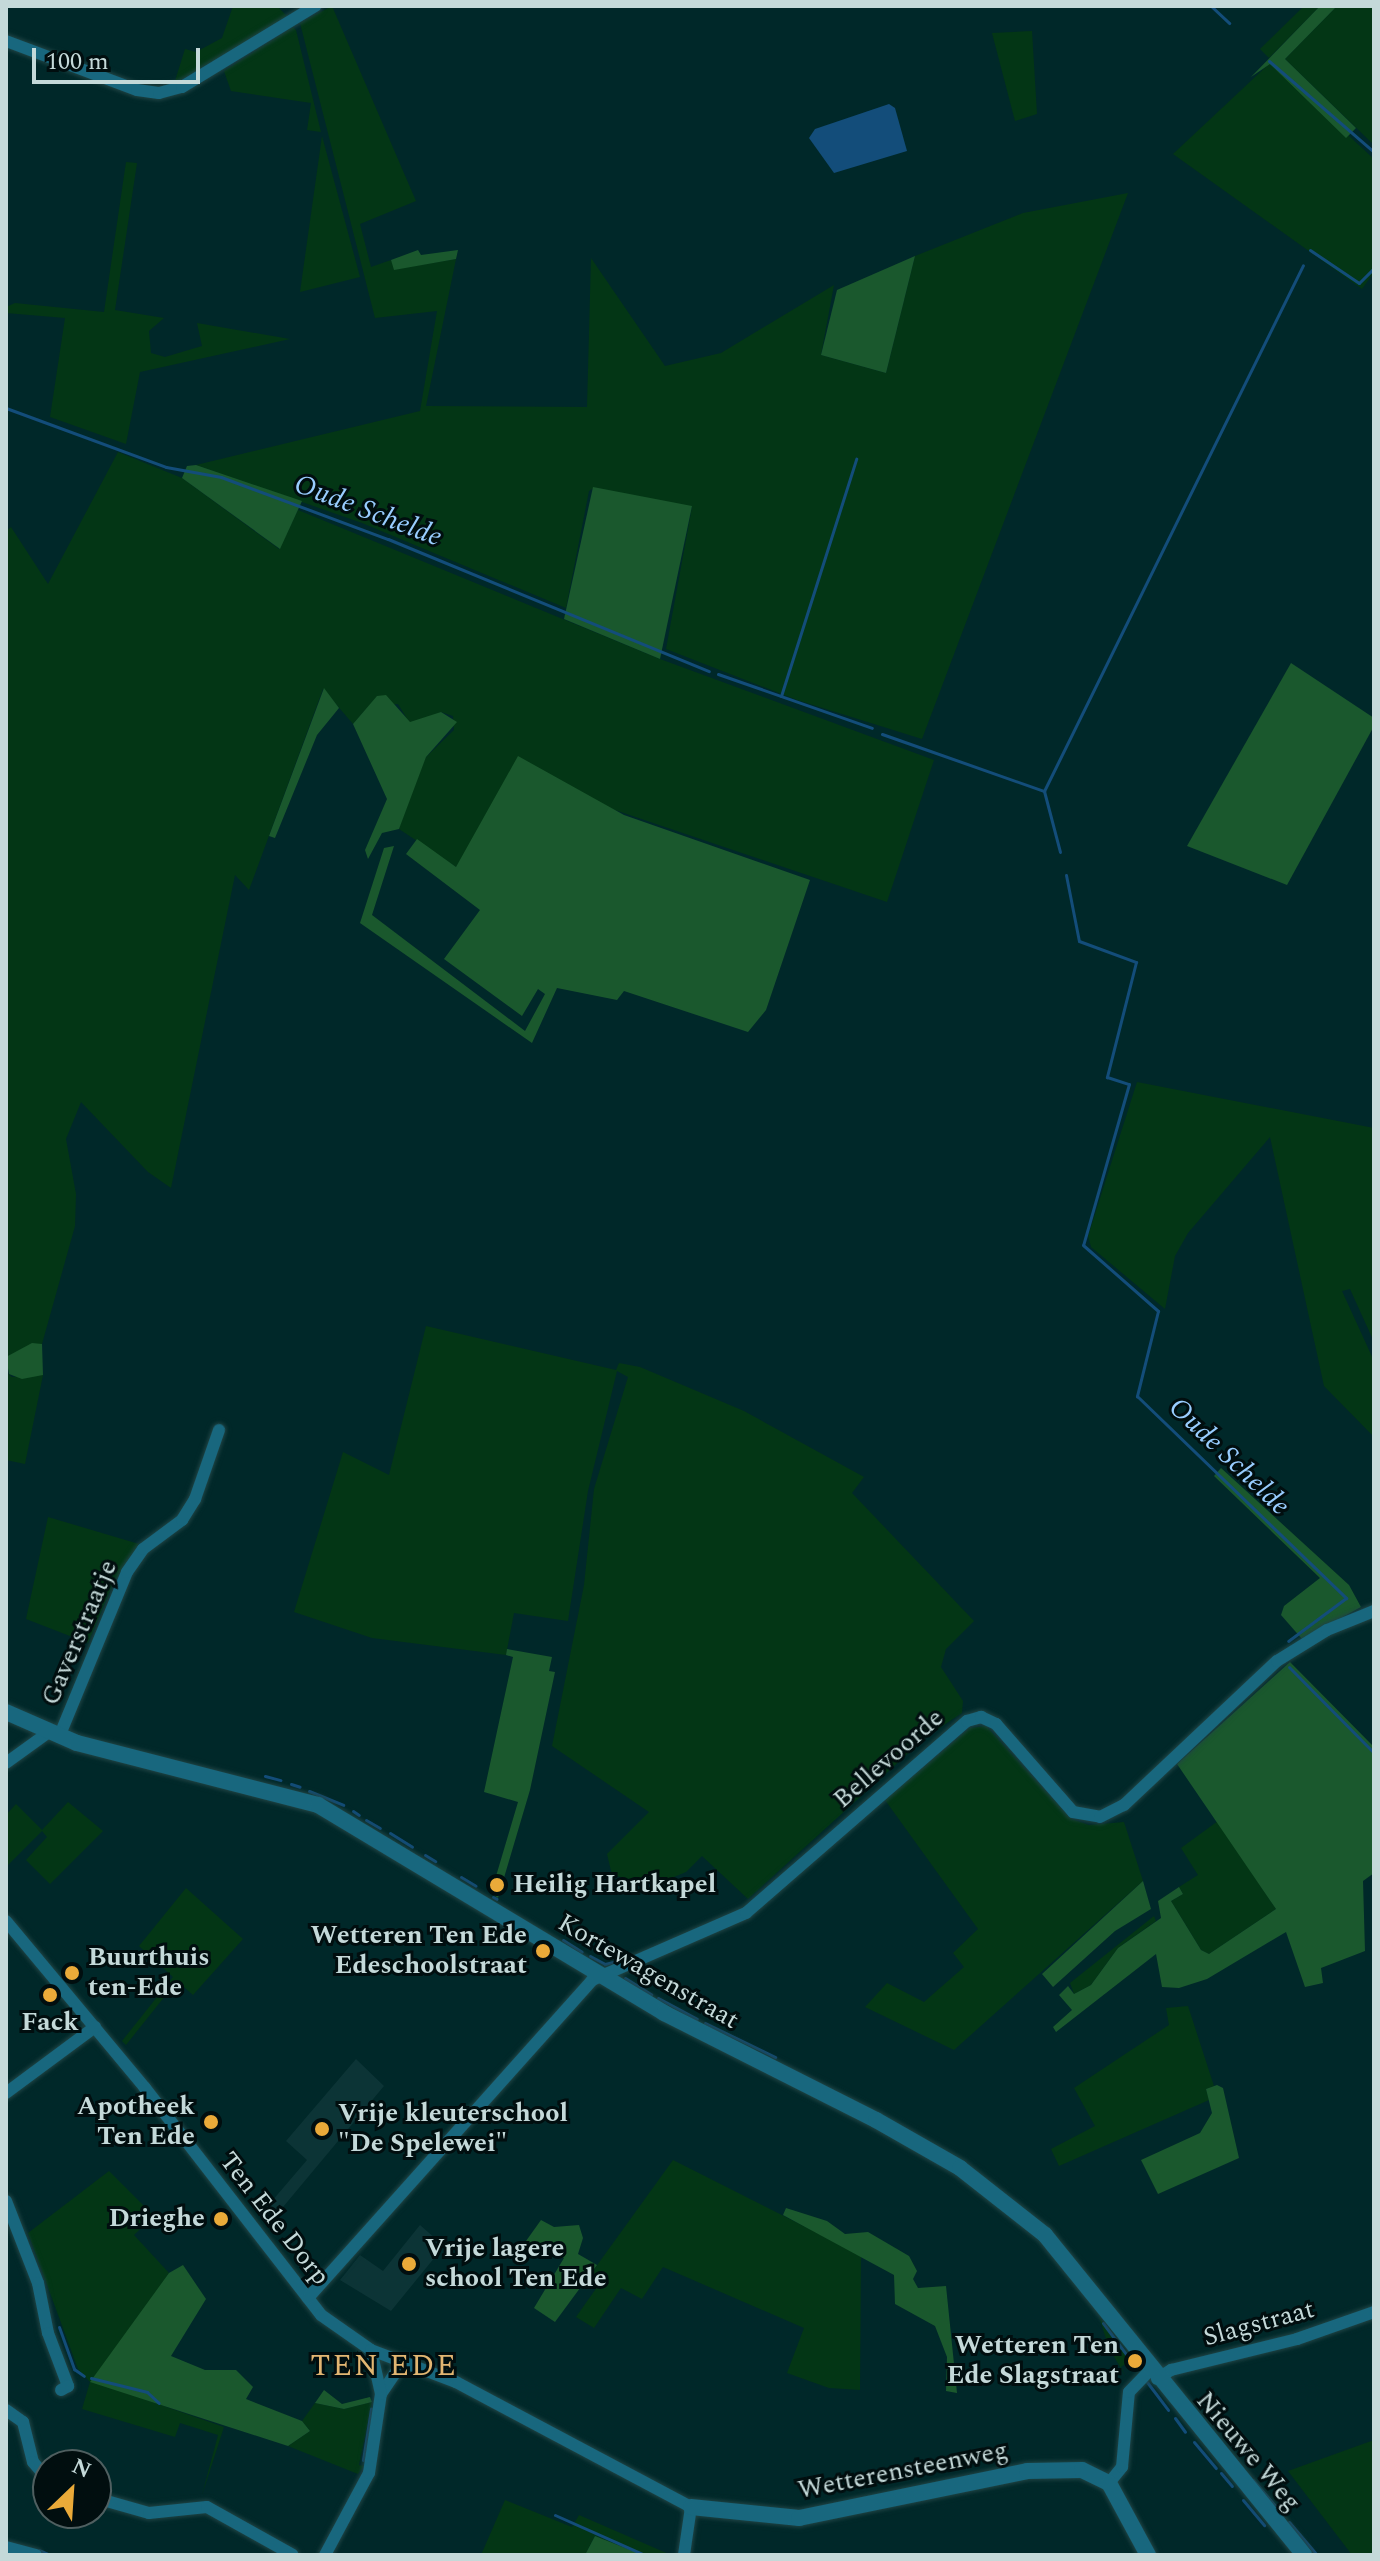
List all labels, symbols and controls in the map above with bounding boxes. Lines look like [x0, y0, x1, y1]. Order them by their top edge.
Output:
scale bar [36, 32, 204, 82]
text: 100 m [46, 44, 109, 80]
water label: Oude Schelde [289, 467, 447, 555]
water label: Oude Schelde [1161, 1391, 1297, 1523]
street label: Gaverstraatje [35, 1556, 125, 1710]
street label: Bellevoorde [827, 1703, 951, 1815]
place label: Heilig Hartkapel [513, 1869, 716, 1901]
marker: Heilig Hartkapel [488, 1876, 506, 1894]
street label: Kortewagenstraat [552, 1908, 744, 2036]
place label: Wetteren Ten Ede Edeschoolstraat [311, 1920, 527, 1982]
place label: Buurthuis ten-Ede [88, 1942, 210, 2004]
marker: Wetteren Ten Ede Edeschoolstraat [534, 1942, 552, 1960]
marker: Buurthuis ten-Ede [63, 1964, 81, 1982]
marker: Fack [41, 1986, 59, 2004]
place label: Fack [21, 2007, 79, 2039]
place label: Apotheek Ten Ede [77, 2091, 195, 2152]
place label: Vrije kleuterschool "De Spelewei" [338, 2098, 568, 2160]
marker: Apotheek Ten Ede [202, 2113, 220, 2131]
marker: Vrije kleuterschool "De Spelewei" [313, 2120, 331, 2138]
street label: Ten Ede Dorp [212, 2146, 336, 2292]
place label: Drieghe [109, 2203, 205, 2235]
marker: Drieghe [212, 2210, 230, 2228]
place label: Vrije lagere school Ten Ede [425, 2233, 607, 2294]
marker: Vrije lagere school Ten Ede [400, 2255, 418, 2273]
street label: Slagstraat [1200, 2294, 1318, 2354]
place label: Wetteren Ten Ede Slagstraat [947, 2330, 1119, 2392]
district label: TEN EDE [310, 2348, 458, 2384]
marker: Wetteren Ten Ede Slagstraat [1126, 2352, 1144, 2370]
street label: Nieuwe Weg [1189, 2386, 1307, 2518]
street label: Wetterensteenweg [795, 2435, 1011, 2507]
north arrow [32, 2449, 112, 2529]
text: N [66, 2450, 97, 2487]

